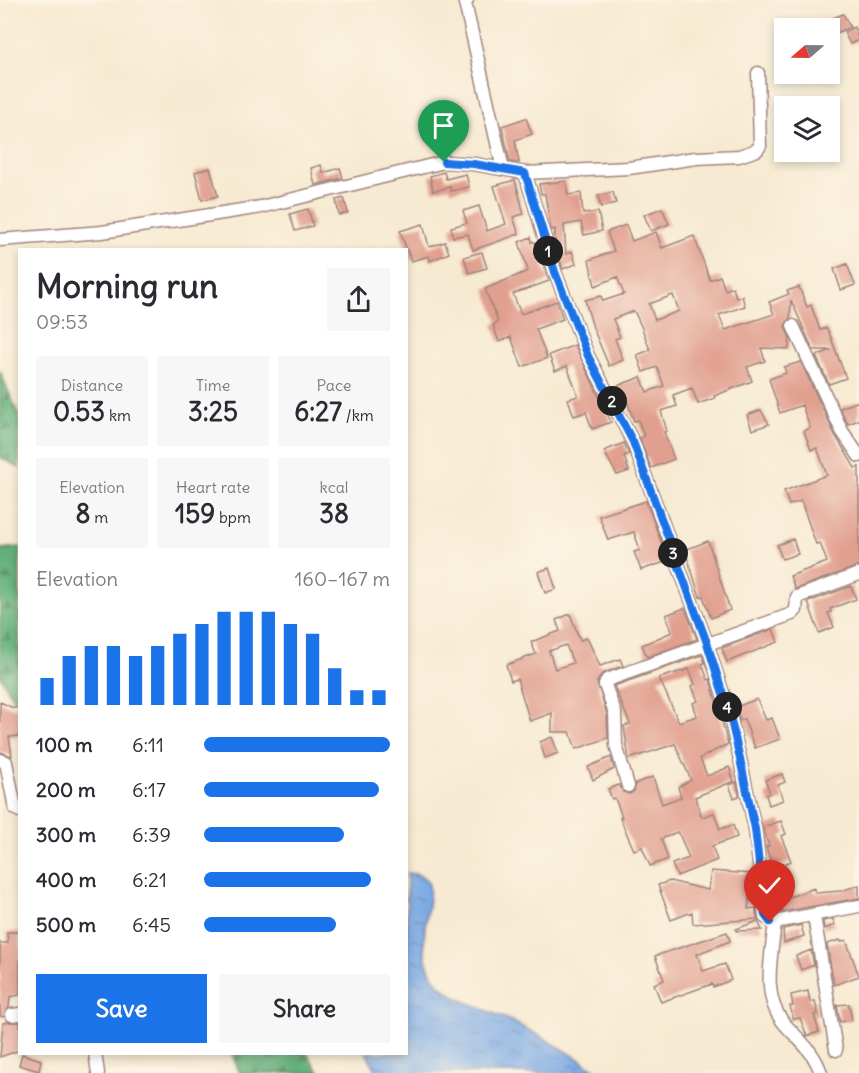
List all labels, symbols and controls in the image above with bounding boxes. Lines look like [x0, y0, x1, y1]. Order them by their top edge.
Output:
north arrow [774, 18, 840, 84]
map controls [774, 18, 840, 162]
button: layers [774, 96, 840, 162]
pin [418, 100, 469, 162]
icon: arrive [427, 109, 460, 142]
pin: 1 [533, 236, 563, 266]
text: 1 [545, 241, 551, 261]
text: Morning run [36, 265, 218, 307]
button: share [327, 268, 390, 331]
text: 09:53 [36, 309, 88, 334]
text: Distance [61, 375, 123, 395]
text: Time [196, 375, 230, 395]
text: Pace [317, 375, 351, 395]
pin: 2 [597, 386, 627, 416]
text: 2 [608, 391, 616, 411]
text: 0.53 [53, 395, 105, 428]
text: 3:25 [188, 395, 238, 428]
text: 6:27 [294, 395, 342, 428]
text: km [105, 405, 131, 425]
text: /km [342, 405, 374, 425]
text: Elevation [59, 477, 125, 497]
text: Heart rate [176, 477, 250, 497]
text: kcal [320, 477, 348, 497]
text: 8 [76, 497, 91, 530]
text: 159 [175, 497, 215, 530]
text: 38 [319, 497, 349, 530]
text: m [91, 507, 108, 527]
text: bpm [215, 507, 251, 527]
pin: 3 [658, 538, 688, 568]
text: 3 [668, 543, 678, 563]
text: Elevation [36, 566, 118, 591]
text: 160–167 m [294, 566, 390, 591]
pin: 4 [712, 692, 742, 722]
text: 4 [722, 697, 732, 717]
text: 100 m [36, 732, 93, 757]
text: 6:11 [132, 732, 164, 757]
text: 200 m [36, 777, 96, 802]
text: 6:17 [132, 777, 166, 802]
text: 300 m [36, 822, 96, 847]
text: 6:39 [132, 822, 171, 847]
pin [744, 860, 795, 922]
text: 400 m [36, 867, 96, 892]
text: 6:21 [132, 867, 167, 892]
icon: check [753, 869, 786, 902]
text: 500 m [36, 912, 96, 937]
text: 6:45 [132, 912, 171, 937]
button: Save [36, 974, 207, 1043]
button: Share [219, 974, 390, 1043]

